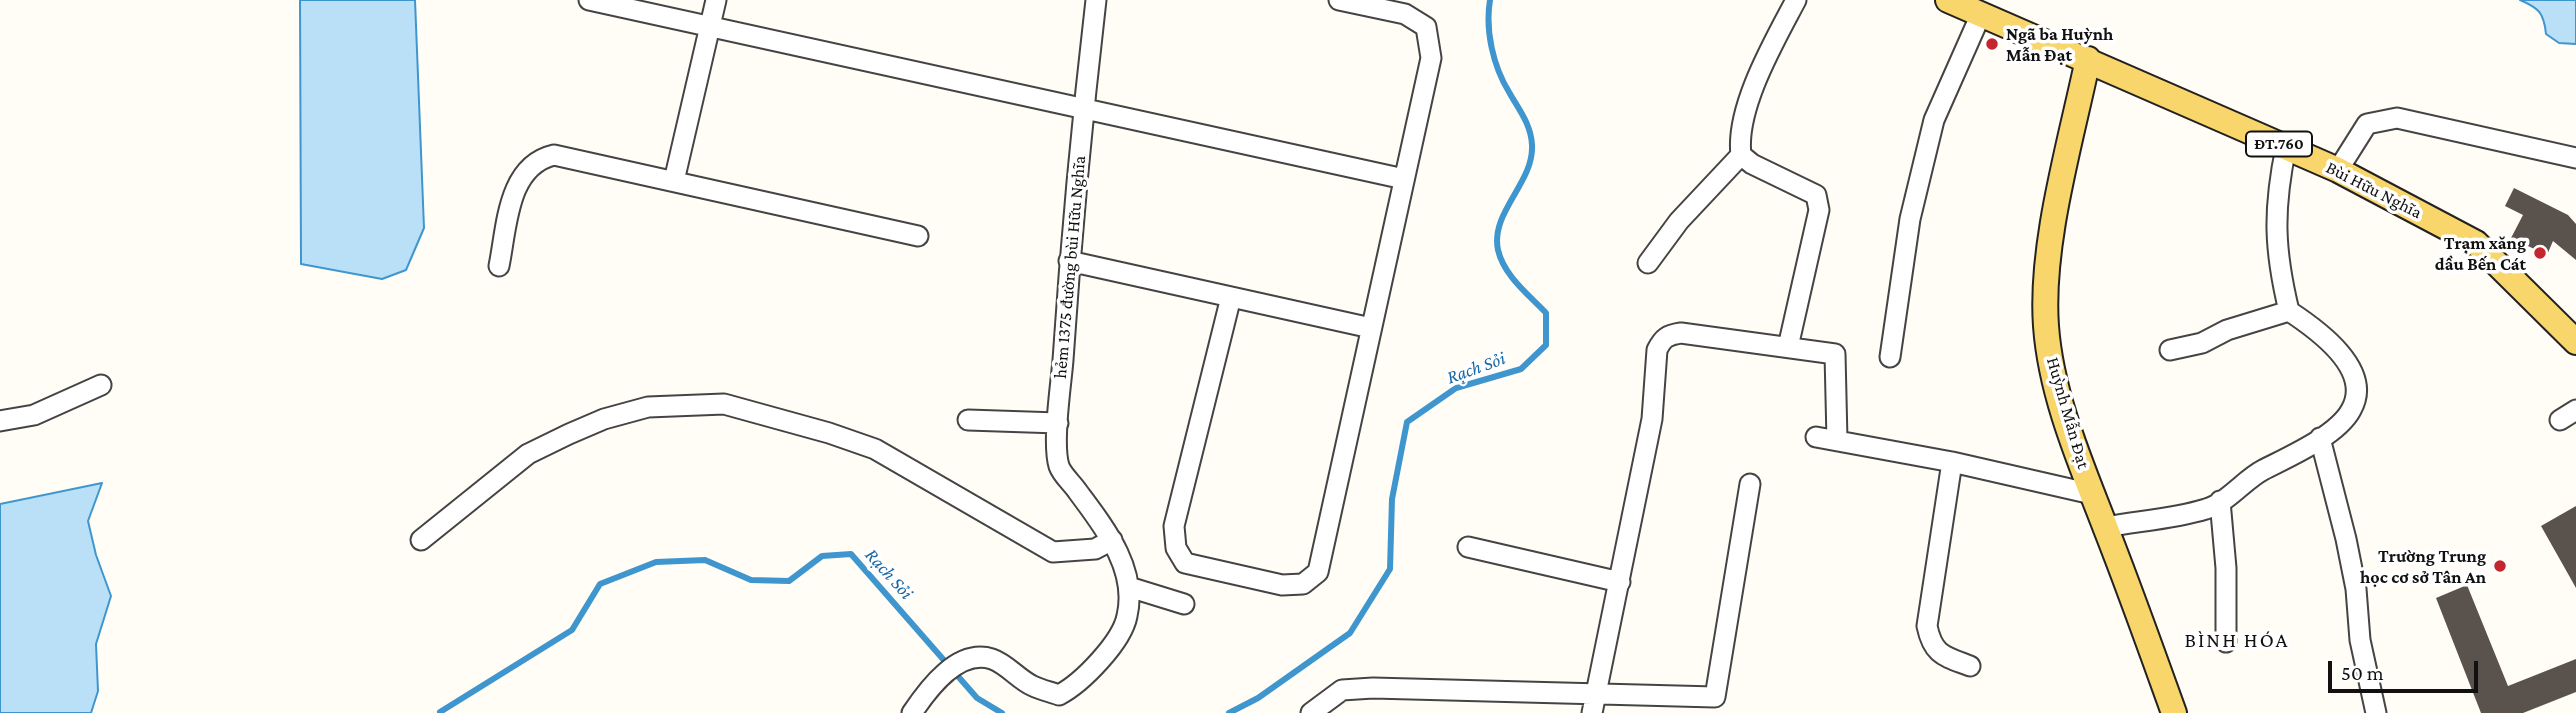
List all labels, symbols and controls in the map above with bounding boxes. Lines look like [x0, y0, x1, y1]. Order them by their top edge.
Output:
place label: Ngã ba Huỳnh Mẫn Đạt [2006, 23, 2113, 66]
marker: Ngã ba Huỳnh Mẫn Đạt [1984, 36, 2000, 52]
road number: ĐT.760 [2246, 132, 2312, 156]
street label: hẻm 1375 đường bùi Hữu Nghĩa [1049, 155, 1091, 379]
street label: Bùi Hữu Nghĩa [2322, 157, 2426, 223]
place label: Trạm xăng dầu Bến Cát [2435, 232, 2526, 274]
marker: Trạm xăng dầu Bến Cát [2532, 245, 2548, 261]
water label: Rạch Sỏi [1444, 347, 1508, 389]
street label: Huỳnh Mẫn Đạt [2042, 355, 2094, 471]
water label: Rạch Sỏi [860, 544, 918, 604]
place label: Trường Trung học cơ sở Tân An [2360, 545, 2486, 588]
marker: Trường Trung học cơ sở Tân An [2492, 558, 2508, 574]
district label: BÌNH HÓA [2185, 628, 2289, 654]
scale bar [2331, 646, 2482, 690]
text: 50 m [2341, 661, 2384, 685]

